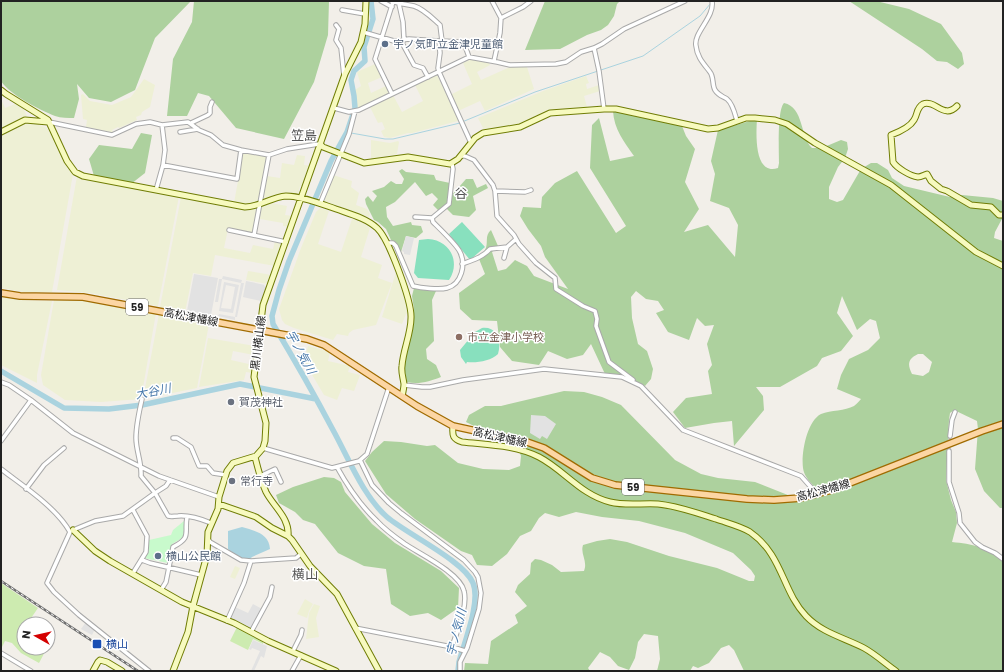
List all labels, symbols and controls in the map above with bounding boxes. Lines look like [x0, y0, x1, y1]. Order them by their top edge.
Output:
place label: 宇ノ気町立金津児童館 [393, 36, 503, 52]
marker: 宇ノ気町立金津児童館 [380, 39, 390, 49]
district label: 笠島 [291, 126, 317, 145]
district label: 谷 [454, 184, 468, 203]
road number: 59 [126, 299, 148, 315]
street label: 高松津幡線 [162, 304, 220, 330]
street label: 黒川横山線 [247, 315, 269, 371]
water label: 宇ノ気川 [282, 327, 321, 379]
place label: 市立金津小学校 [467, 329, 544, 345]
marker: 市立金津小学校 [454, 332, 464, 342]
water label: 大谷川 [134, 379, 174, 403]
place label: 賀茂神社 [239, 394, 283, 410]
marker: 賀茂神社 [226, 397, 236, 407]
street label: 高松津幡線 [471, 423, 529, 451]
place label: 常行寺 [240, 473, 273, 489]
street label: 高松津幡線 [794, 475, 852, 505]
marker: 常行寺 [227, 476, 237, 486]
road number: 59 [622, 479, 644, 495]
place label: 横山公民館 [166, 548, 221, 564]
marker: 横山公民館 [153, 551, 163, 561]
district label: 横山 [292, 565, 318, 584]
water label: 宇ノ気川 [442, 605, 471, 657]
north arrow [16, 616, 56, 656]
text: N [18, 629, 35, 640]
place label: 横山 [106, 636, 128, 652]
marker: 横山 [91, 638, 103, 650]

